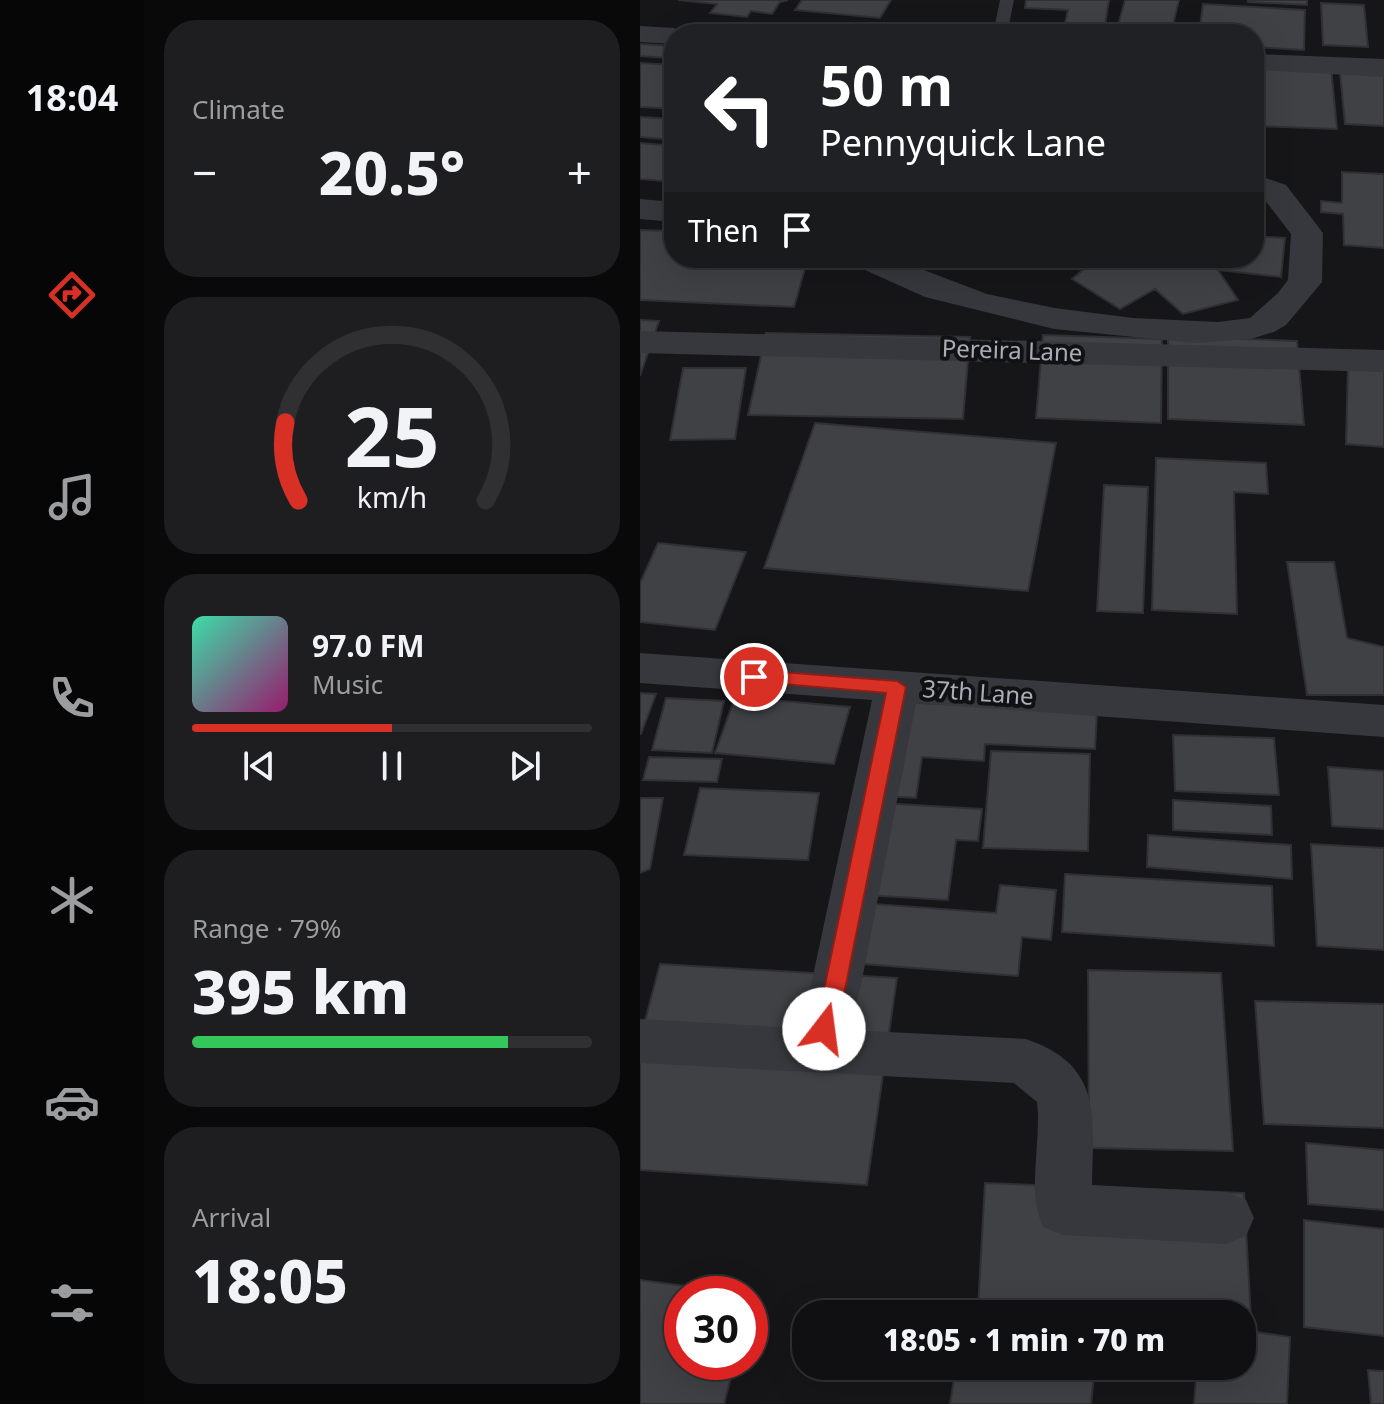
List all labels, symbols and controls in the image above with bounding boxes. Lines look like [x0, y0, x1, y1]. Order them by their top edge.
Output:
text: 50 m [820, 46, 953, 122]
icon: left [688, 56, 792, 160]
text: 18:04 [26, 73, 118, 122]
text: Climate [192, 91, 285, 127]
text: Pennyquick Lane [820, 118, 1106, 167]
text: 20.5° [319, 131, 465, 213]
text: − [192, 142, 217, 202]
text: + [567, 142, 592, 202]
icon: arrive [775, 208, 819, 252]
text: Then [688, 210, 759, 251]
icon: directions [44, 267, 100, 323]
street label: Pereira Lane [941, 331, 1083, 368]
text: 25 [344, 378, 440, 491]
icon: music [44, 469, 100, 525]
text: km/h [357, 477, 427, 516]
text: 97.0 FM [312, 625, 424, 666]
pin [720, 643, 788, 711]
icon: arrive [732, 655, 776, 699]
text: Music [312, 666, 383, 702]
icon: phone [44, 670, 100, 726]
street label: 37th Lane [921, 671, 1035, 712]
icon: previous [237, 744, 281, 788]
icon: pause [370, 744, 414, 788]
icon: next [503, 744, 547, 788]
icon: climate [44, 872, 100, 928]
text: Range · 79% [192, 910, 341, 946]
text: 395 km [192, 950, 409, 1032]
position arrow [782, 987, 866, 1071]
icon: car [44, 1074, 100, 1130]
text: Arrival [192, 1199, 271, 1235]
text: 18:05 [192, 1239, 348, 1321]
icon: filters [44, 1275, 100, 1331]
speed limit sign: 30 [664, 1276, 768, 1380]
text: 18:05 · 1 min · 70 m [883, 1319, 1165, 1360]

